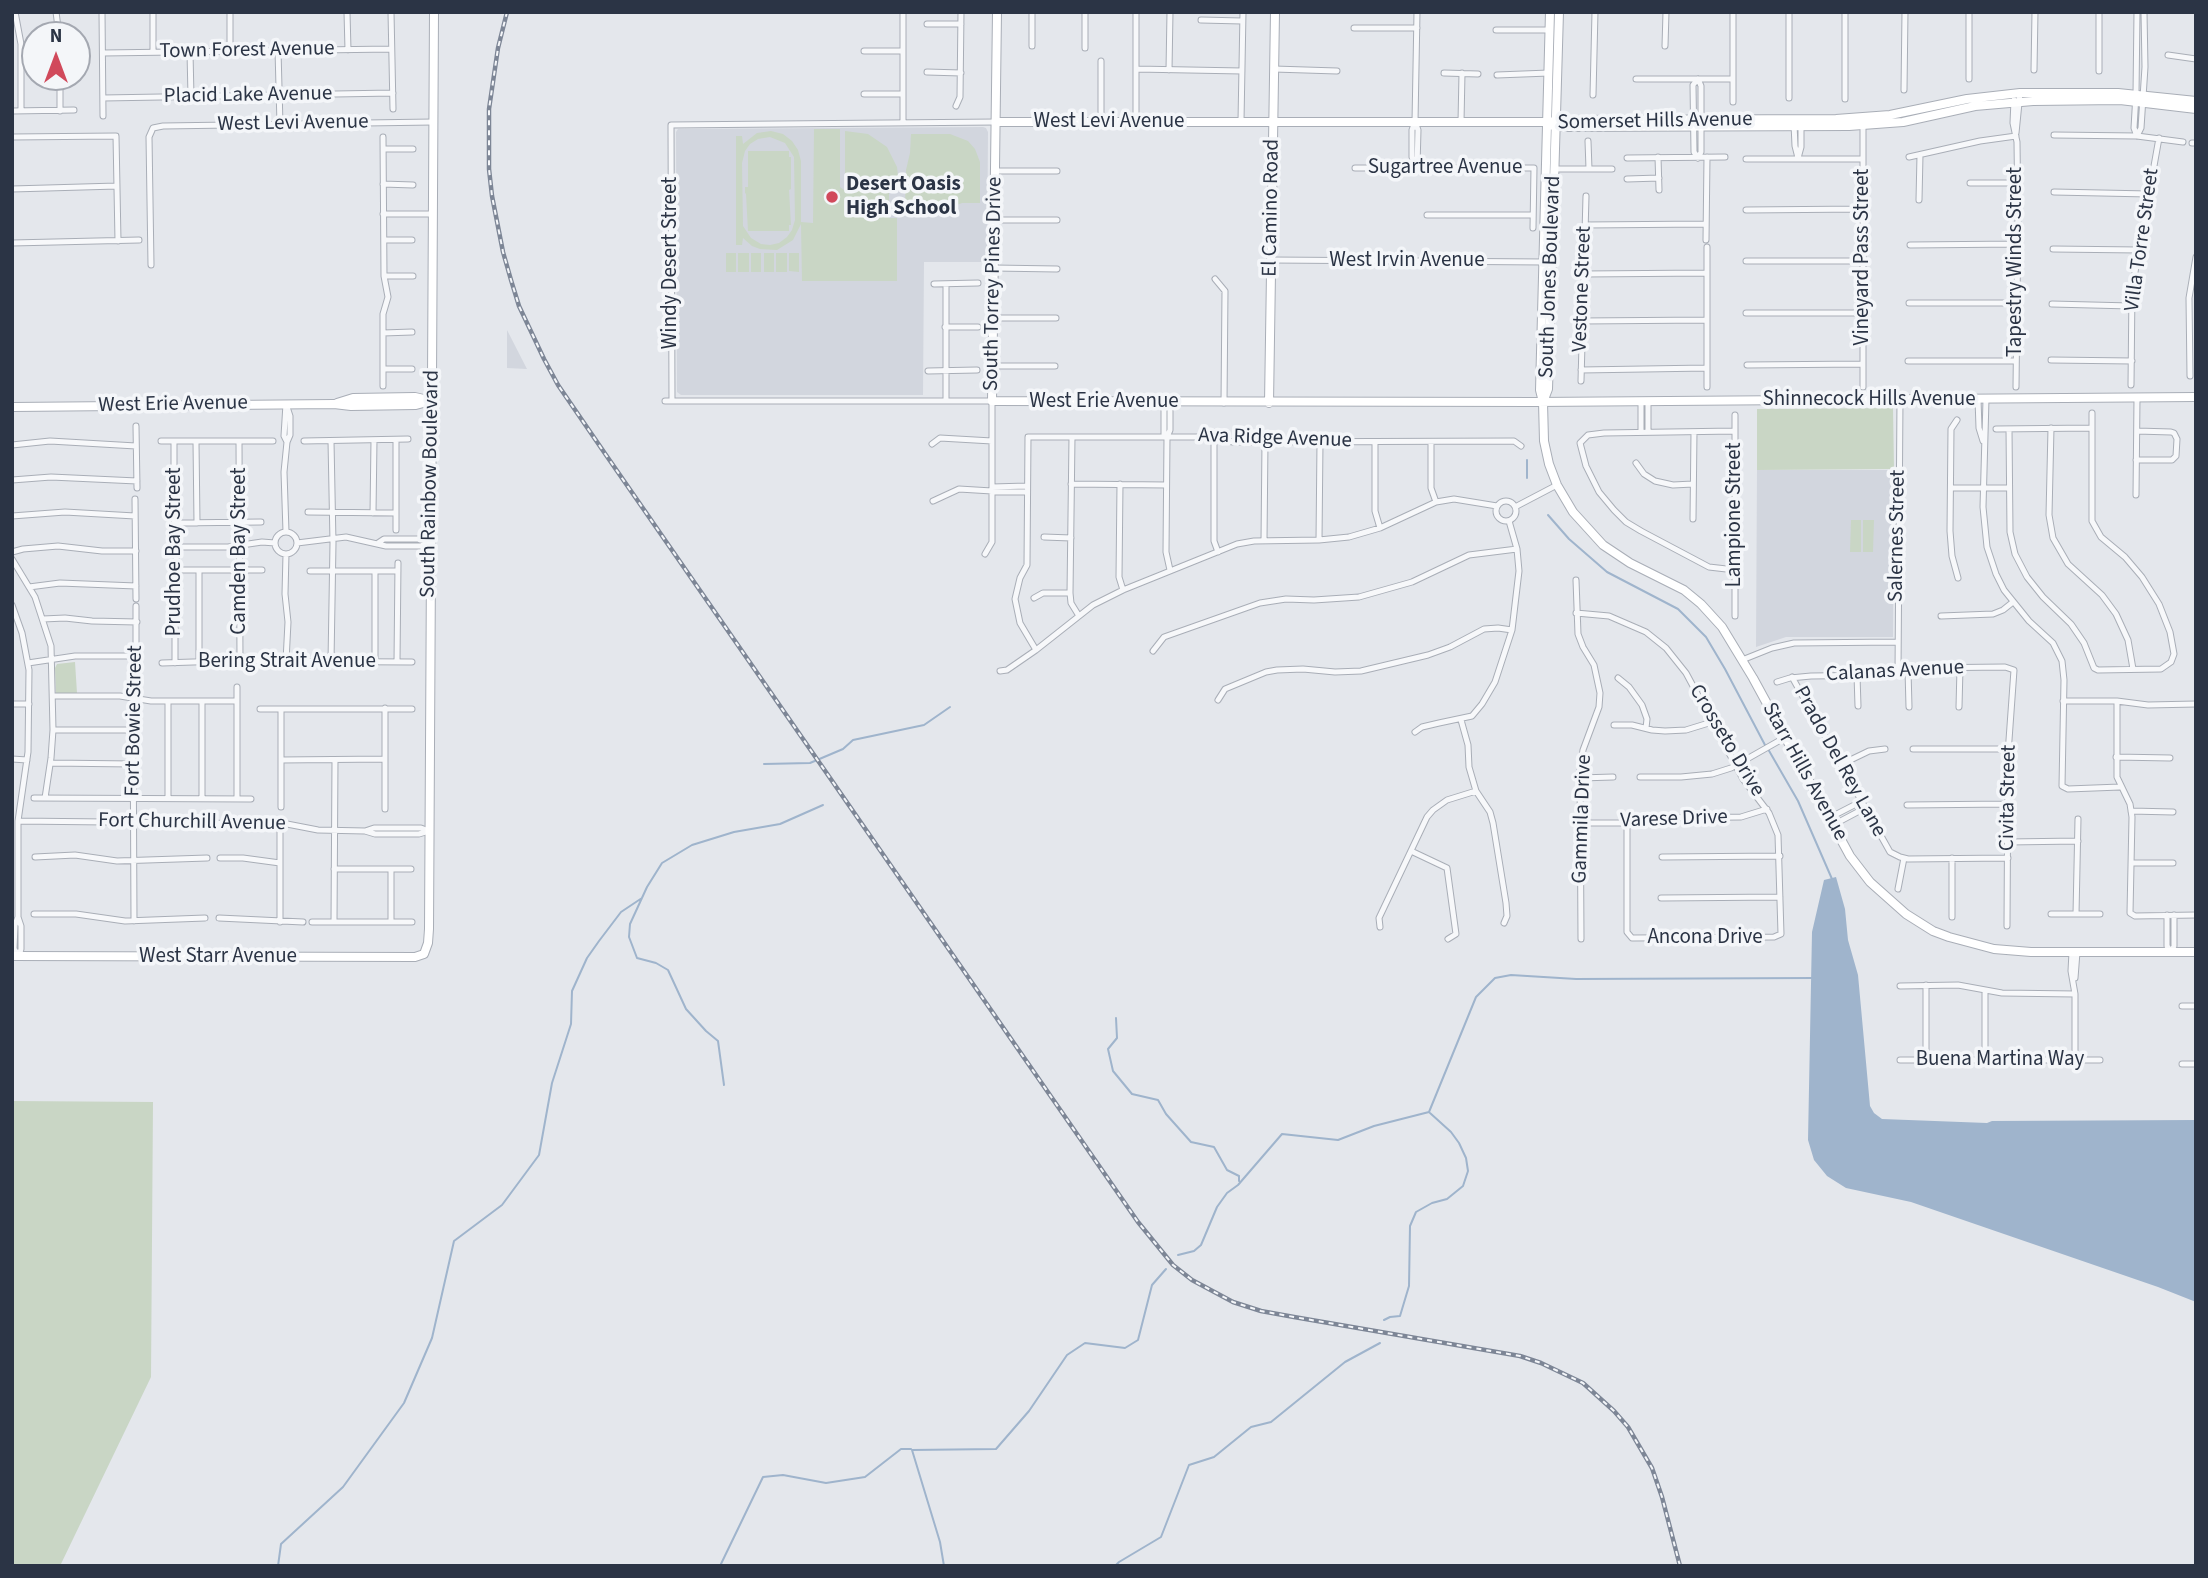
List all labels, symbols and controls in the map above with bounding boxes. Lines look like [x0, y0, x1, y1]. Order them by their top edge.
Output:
north arrow [21, 21, 91, 91]
text: N [50, 23, 62, 50]
street label: Town Forest Avenue [159, 37, 335, 65]
street label: Placid Lake Avenue [164, 82, 332, 110]
street label: Somerset Hills Avenue [1557, 108, 1753, 136]
street label: West Levi Avenue [1034, 109, 1184, 135]
street label: West Levi Avenue [217, 110, 369, 138]
street label: El Camino Road [1258, 139, 1286, 277]
street label: Sugartree Avenue [1368, 155, 1522, 181]
street label: Tapestry Winds Street [2003, 167, 2029, 357]
street label: Villa Torre Street [2120, 167, 2166, 313]
street label: Vineyard Pass Street [1850, 169, 1876, 345]
place label: Desert Oasis High School [846, 172, 961, 222]
street label: South Jones Boulevard [1535, 175, 1567, 379]
street label: Windy Desert Street [658, 177, 684, 349]
street label: South Torrey Pines Drive [980, 177, 1008, 391]
marker: Desert Oasis High School [824, 189, 840, 205]
street label: Vestone Street [1568, 225, 1598, 353]
street label: West Irvin Avenue [1329, 248, 1485, 274]
street label: South Rainbow Boulevard [416, 370, 446, 598]
street label: Shinnecock Hills Avenue [1762, 387, 1976, 413]
street label: West Erie Avenue [1029, 389, 1179, 415]
street label: West Erie Avenue [98, 391, 248, 419]
street label: Ava Ridge Avenue [1198, 424, 1352, 454]
street label: Lampione Street [1722, 442, 1748, 588]
street label: Prudhoe Bay Street [162, 467, 188, 637]
street label: Camden Bay Street [227, 467, 253, 635]
street label: Salernes Street [1884, 470, 1912, 602]
street label: Fort Bowie Street [121, 645, 149, 797]
street label: Bering Strait Avenue [198, 649, 376, 675]
street label: Calanas Avenue [1825, 656, 1965, 688]
street label: Crosseto Drive [1683, 680, 1769, 802]
street label: Prado Del Rey Lane [1787, 682, 1891, 842]
street label: Starr Hills Avenue [1756, 699, 1852, 845]
street label: Civita Street [1995, 745, 2023, 851]
street label: Gammila Drive [1568, 754, 1598, 884]
street label: Varese Drive [1620, 806, 1728, 834]
street label: Fort Churchill Avenue [98, 809, 286, 837]
street label: Ancona Drive [1647, 925, 1763, 951]
street label: West Starr Avenue [139, 944, 297, 970]
street label: Buena Martina Way [1916, 1047, 2084, 1073]

